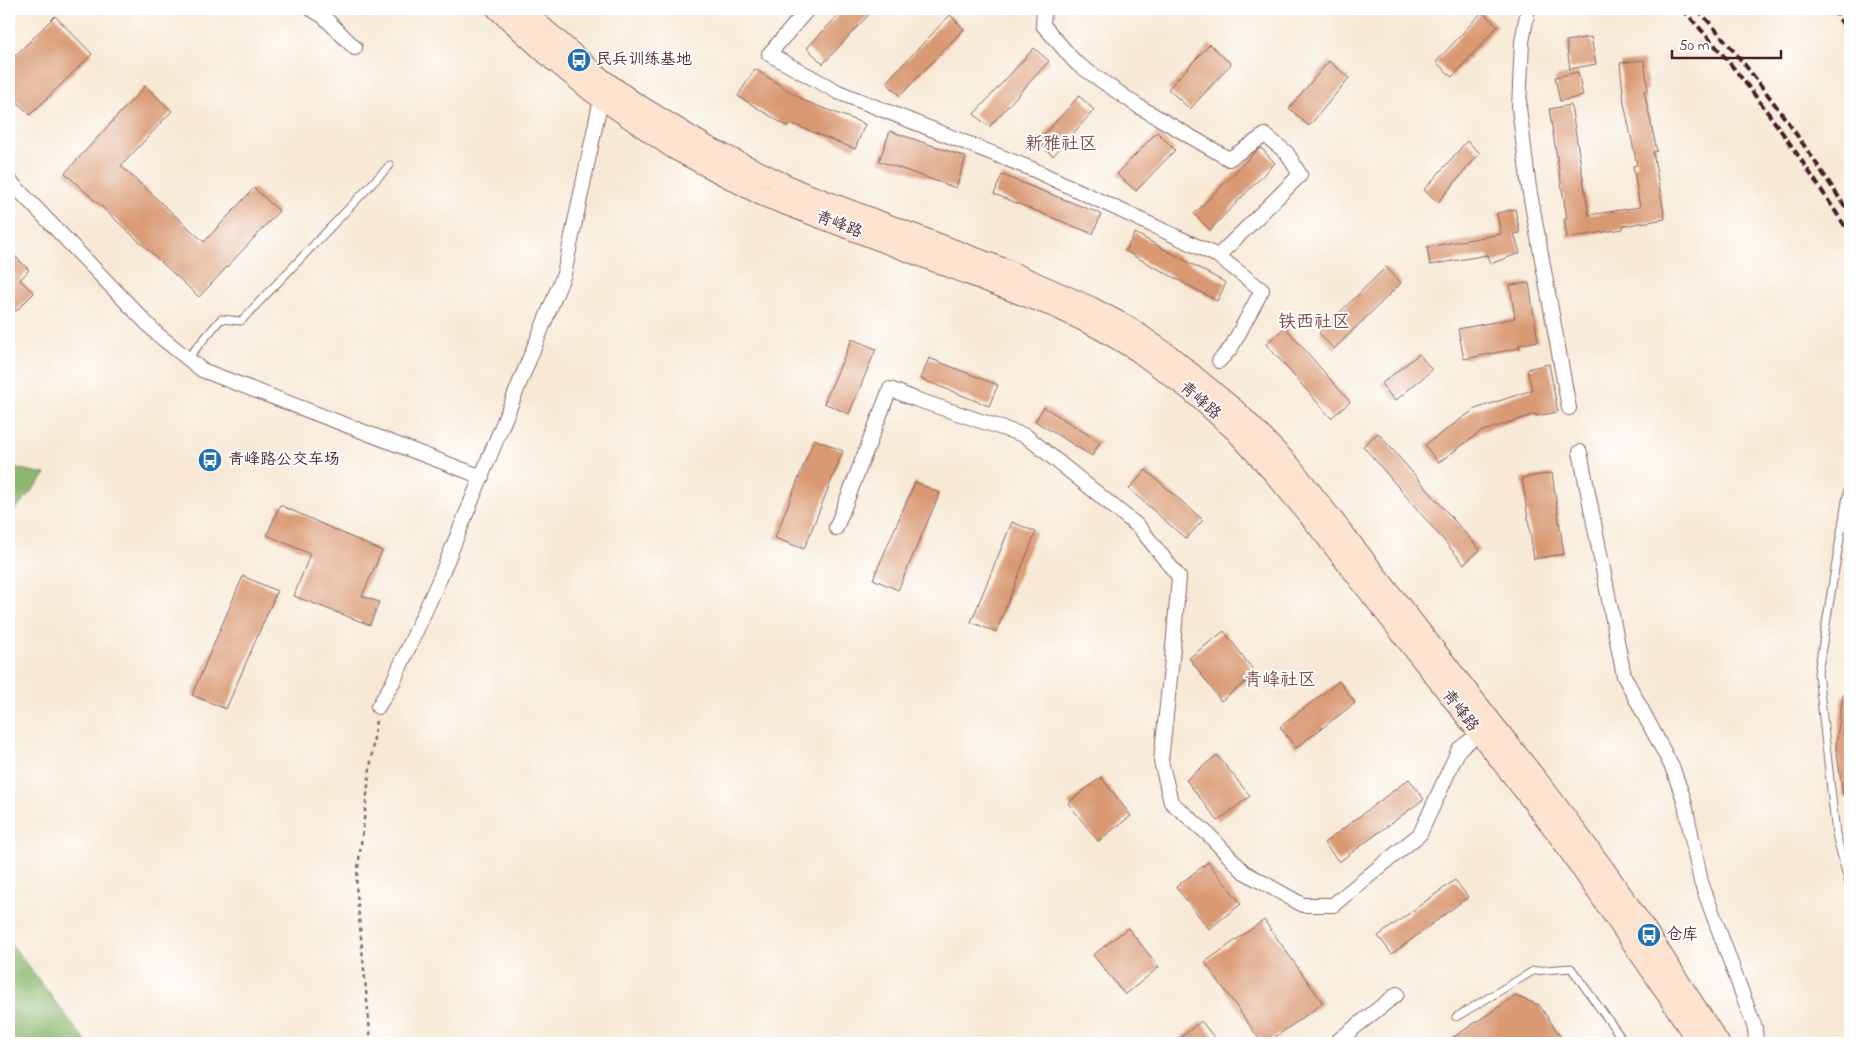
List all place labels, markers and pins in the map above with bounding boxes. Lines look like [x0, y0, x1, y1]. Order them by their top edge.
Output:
bus stop icon: 民兵训练基地 [566, 47, 592, 73]
place label: 民兵训练基地 [596, 48, 692, 72]
bus stop icon: 青峰路公交车场 [197, 447, 223, 473]
place label: 青峰路公交车场 [228, 448, 340, 472]
bus stop icon: 仓库 [1636, 922, 1662, 948]
place label: 仓库 [1666, 923, 1698, 947]

